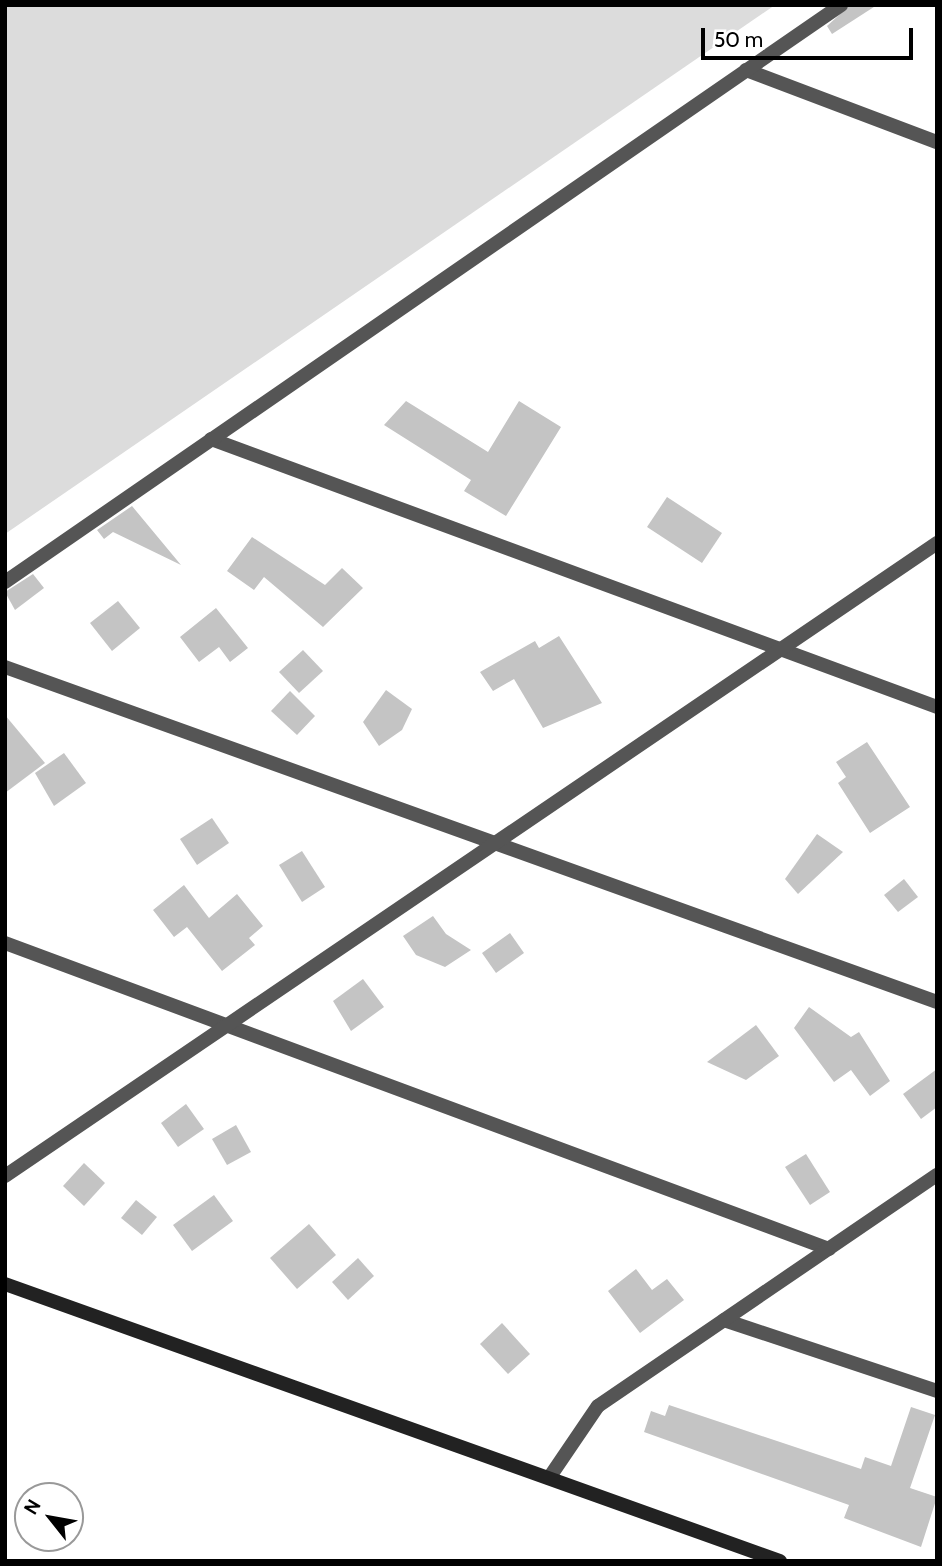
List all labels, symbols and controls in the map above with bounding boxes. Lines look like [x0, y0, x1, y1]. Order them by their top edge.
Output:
scale bar [704, 14, 916, 58]
text: 50 m [714, 27, 763, 52]
north arrow [14, 1482, 84, 1552]
text: N [19, 1495, 46, 1519]

